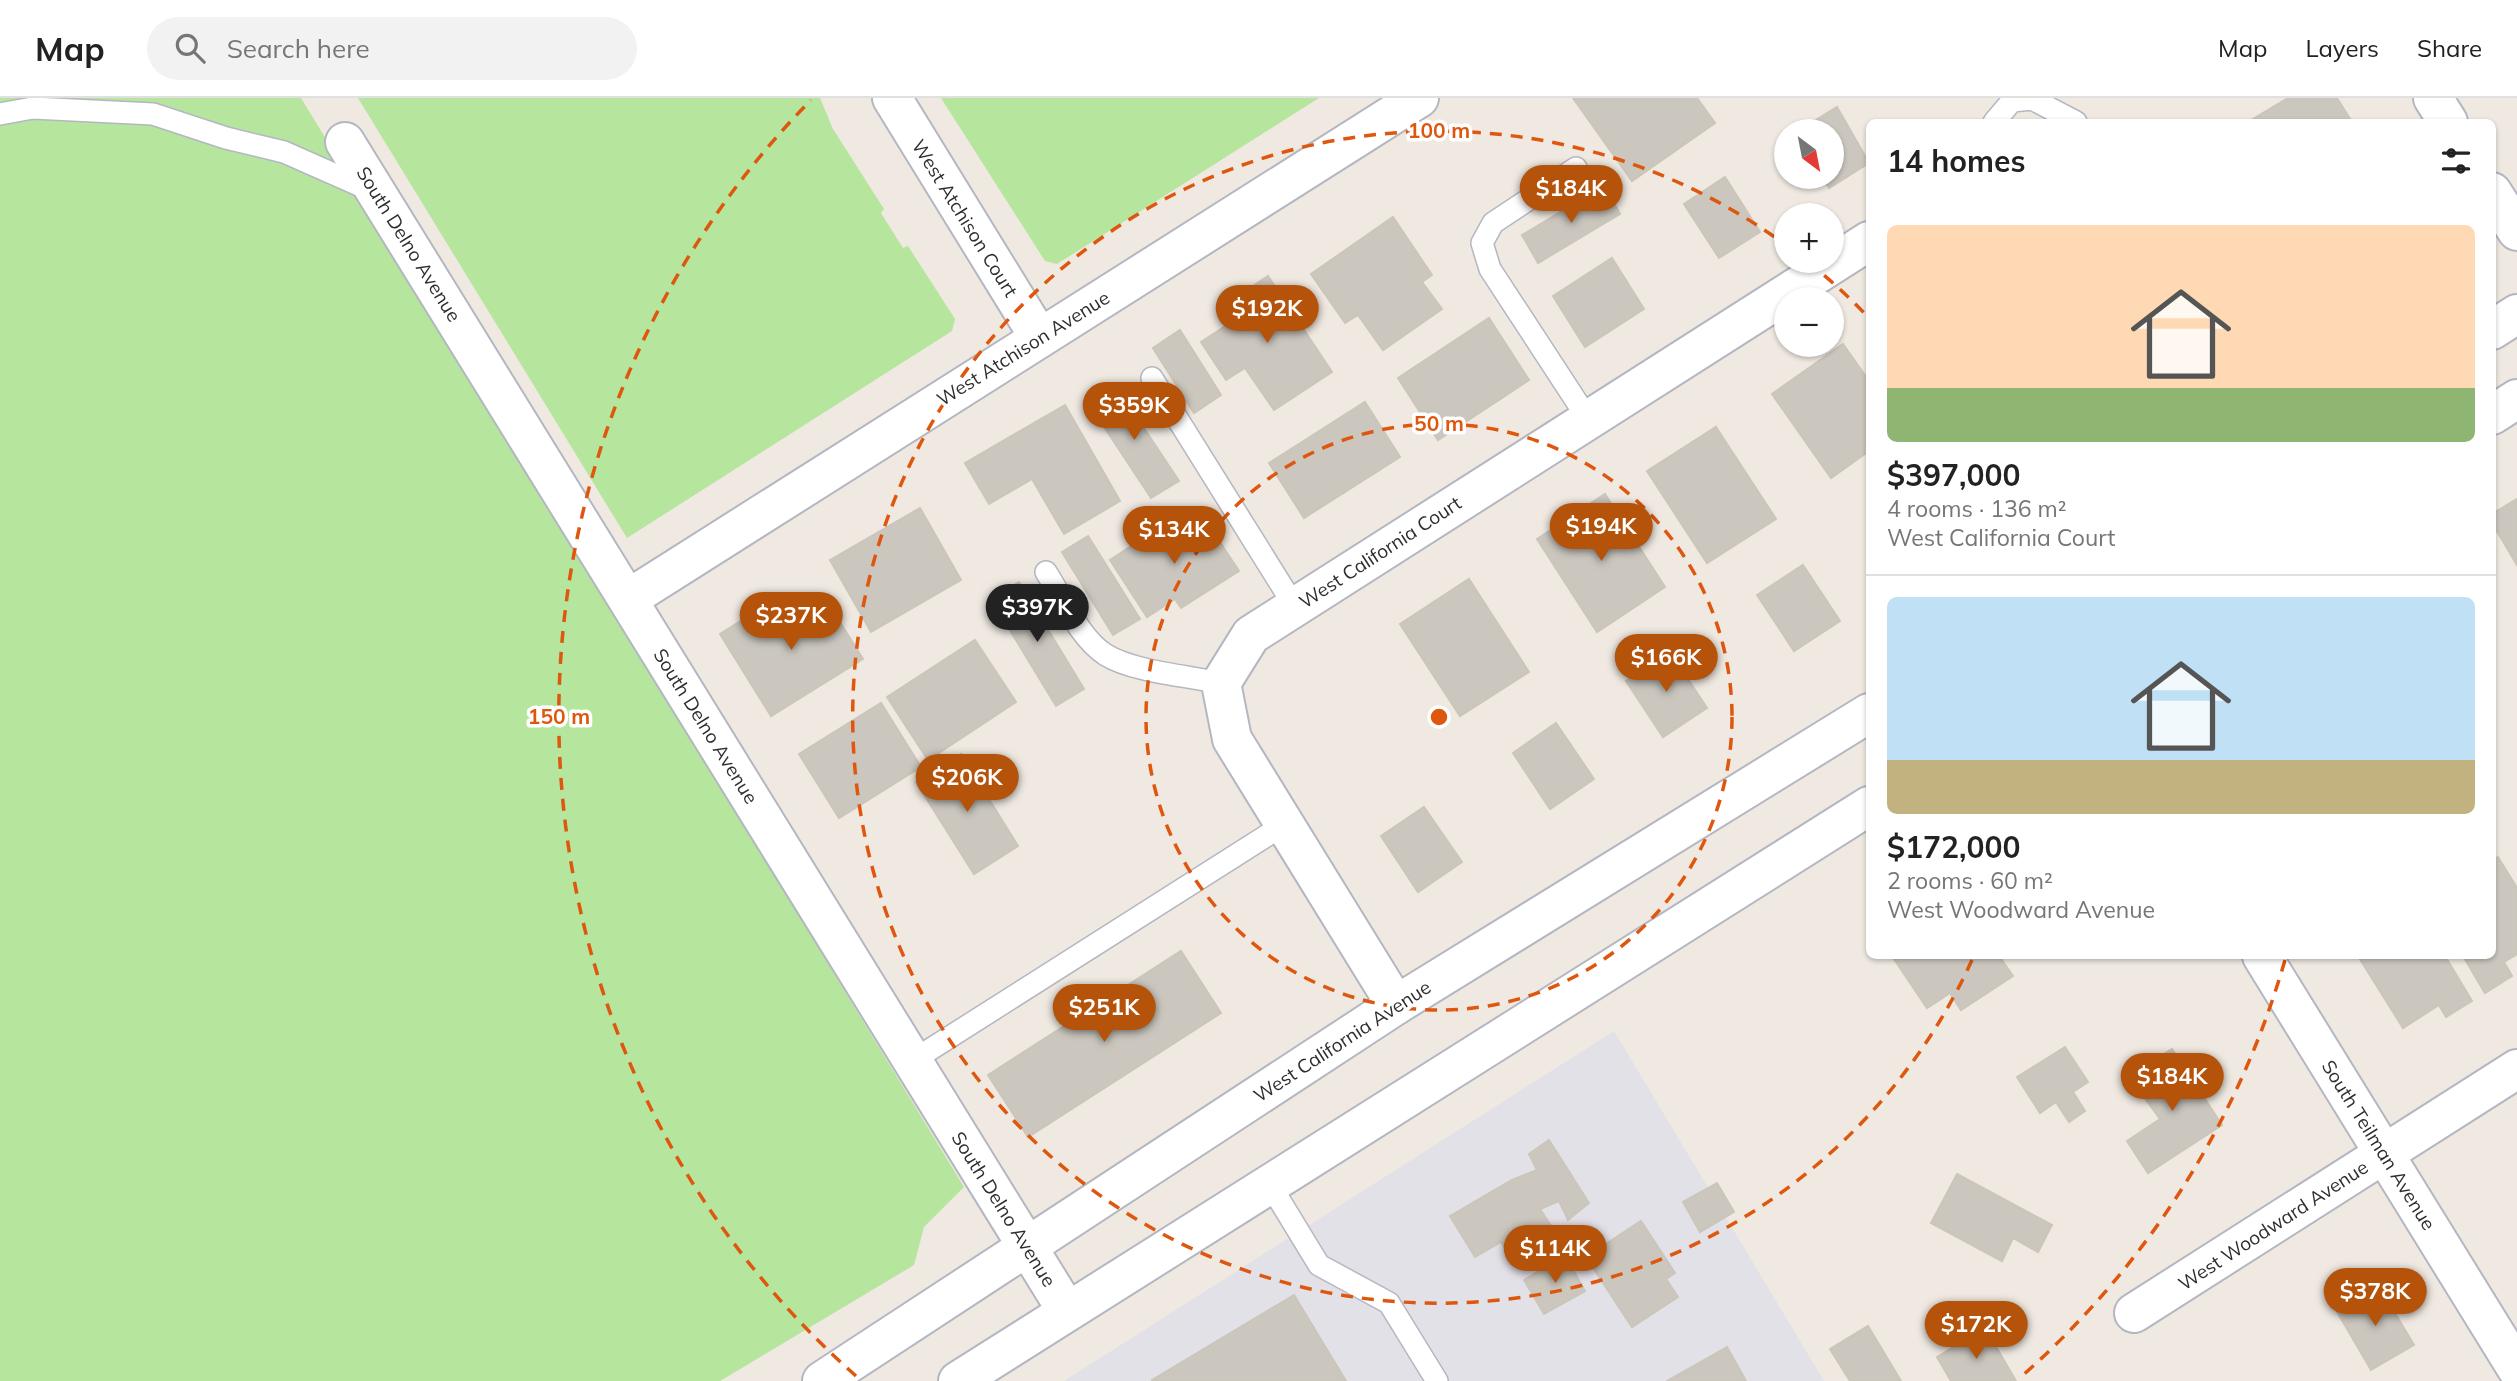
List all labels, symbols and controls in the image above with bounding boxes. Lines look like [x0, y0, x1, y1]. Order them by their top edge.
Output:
search box [147, 17, 637, 80]
text: Map [35, 28, 105, 69]
icon: search [171, 29, 209, 67]
text: Search here [227, 32, 370, 65]
text: Map [2218, 33, 2267, 63]
text: Layers [2305, 33, 2379, 63]
text: Share [2417, 33, 2482, 63]
text: 100 m [1408, 117, 1470, 143]
north arrow [1774, 119, 1844, 189]
map controls [1774, 119, 1844, 357]
street label: West Atchison Court [907, 135, 1023, 301]
text: 14 homes [1887, 142, 2026, 180]
icon: filters [2437, 142, 2475, 180]
street label: South Delno Avenue [352, 162, 466, 326]
pin: $184K [1522, 166, 1620, 225]
text: $184K [1536, 173, 1606, 202]
button: + [1774, 203, 1844, 273]
icon: home [2118, 271, 2244, 397]
street label: West Atchison Avenue [932, 285, 1114, 411]
pin: $192K [1218, 286, 1316, 345]
button: − [1774, 287, 1844, 357]
text: $192K [1232, 293, 1302, 322]
pin: $359K [1085, 382, 1183, 442]
text: $359K [1099, 390, 1169, 419]
text: 50 m [1414, 410, 1464, 436]
text: $397,000 [1887, 456, 2020, 494]
street label: West California Court [1294, 490, 1466, 613]
text: 4 rooms · 136 m² [1887, 494, 2067, 523]
pin: $194K [1552, 504, 1650, 563]
pin: $134K [1125, 506, 1223, 566]
text: $194K [1566, 511, 1636, 540]
text: $134K [1139, 514, 1209, 543]
text: West California Court [1887, 523, 2115, 552]
pin: $397K [988, 584, 1086, 644]
pin: $237K [742, 592, 840, 652]
text: $397K [1002, 592, 1072, 621]
text: $237K [756, 600, 826, 629]
pin: $166K [1617, 634, 1715, 694]
text: $166K [1631, 642, 1701, 671]
icon: home [2118, 643, 2244, 769]
street label: South Delno Avenue [649, 644, 763, 808]
text: 150 m [528, 703, 590, 729]
centre of rings [1427, 705, 1451, 729]
pin: $206K [918, 754, 1016, 814]
text: $206K [932, 762, 1002, 791]
text: $172,000 [1887, 828, 2020, 866]
text: 2 rooms · 60 m² [1887, 866, 2053, 895]
text: West Woodward Avenue [1887, 895, 2155, 924]
street label: West California Avenue [1249, 975, 1435, 1107]
pin: $251K [1055, 984, 1153, 1044]
text: $251K [1069, 992, 1139, 1021]
pin: $184K [2123, 1054, 2221, 1113]
street label: South Teilman Avenue [2317, 1055, 2441, 1235]
text: $184K [2137, 1061, 2207, 1090]
street label: South Delno Avenue [947, 1127, 1061, 1291]
street label: West Woodward Avenue [2174, 1155, 2372, 1295]
pin: $114K [1506, 1226, 1604, 1285]
text: $114K [1520, 1233, 1590, 1262]
pin: $378K [2326, 1268, 2424, 1328]
text: $378K [2340, 1276, 2410, 1305]
pin: $172K [1927, 1302, 2025, 1361]
text: $172K [1941, 1309, 2011, 1338]

